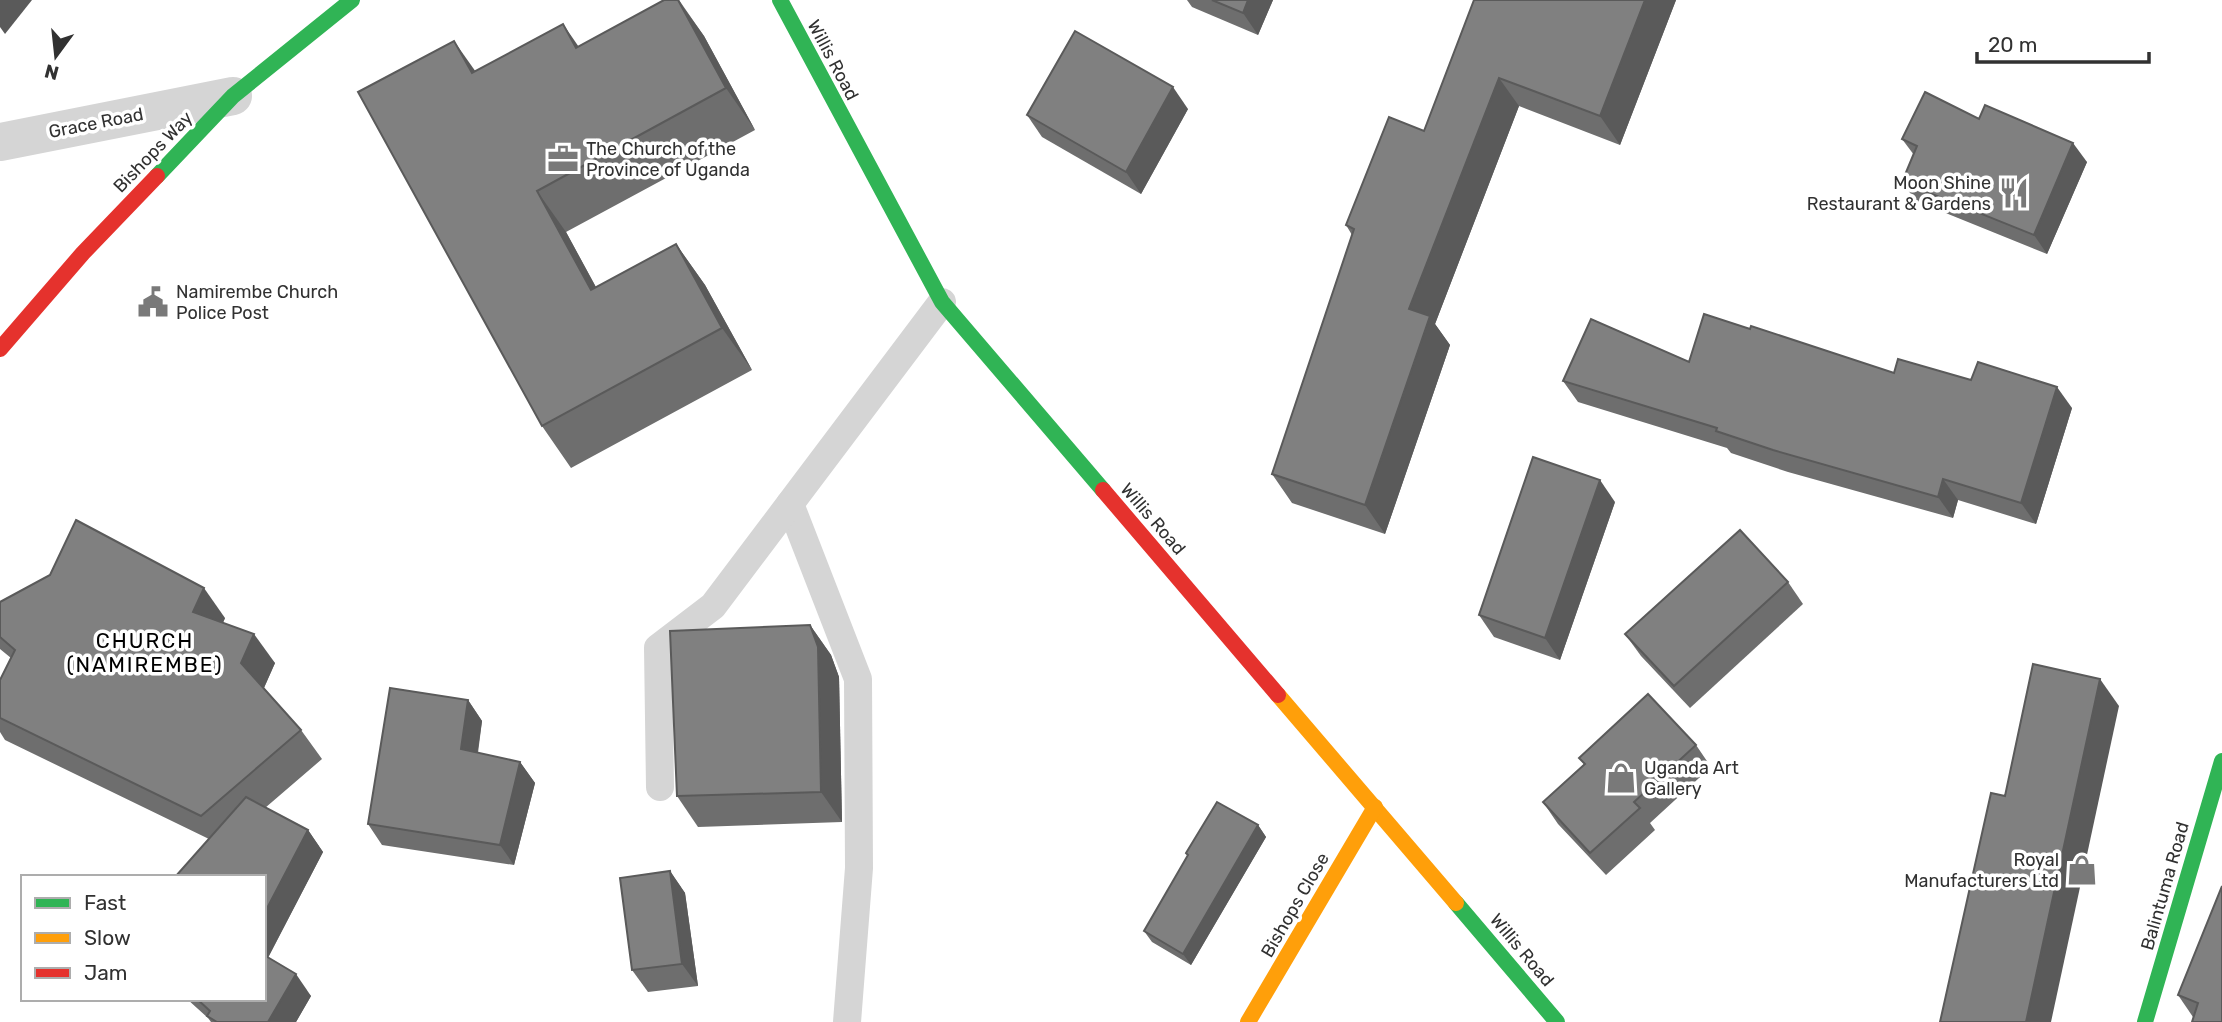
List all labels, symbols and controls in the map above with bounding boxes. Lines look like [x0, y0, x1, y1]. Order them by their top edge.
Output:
street label: Willis Road [803, 16, 863, 104]
north arrow [21, 21, 91, 91]
scale bar [1977, 21, 2148, 65]
text: 20 m [1988, 32, 2037, 57]
text: N [42, 59, 61, 85]
street label: Grace Road [47, 103, 145, 143]
street label: Bishops Way [109, 107, 197, 197]
place label: The Church of the Province of Uganda [586, 138, 750, 181]
office icon: The Church of the Province of Uganda [546, 142, 580, 176]
place label: Moon Shine Restaurant & Gardens [1807, 172, 1991, 215]
restaurant icon: Moon Shine Restaurant & Gardens [1997, 176, 2031, 210]
place label: Namirembe Church Police Post [176, 281, 338, 324]
public building icon: Namirembe Church Police Post [136, 285, 170, 319]
street label: Willis Road [1116, 479, 1190, 559]
district label: CHURCH (NAMIREMBE) [66, 628, 224, 677]
place label: Uganda Art Gallery [1644, 757, 1739, 800]
shop icon: Uganda Art Gallery [1604, 761, 1638, 795]
street label: Balintuma Road [2136, 819, 2194, 953]
street label: Bishops Close [1256, 849, 1334, 961]
place label: Royal Manufacturers Ltd [1904, 849, 2059, 892]
shop icon: Royal Manufacturers Ltd [2065, 853, 2099, 887]
legend [21, 875, 266, 1001]
text: Fast [84, 890, 126, 915]
street label: Willis Road [1485, 909, 1559, 991]
text: Slow [84, 925, 131, 950]
text: Jam [84, 960, 128, 985]

